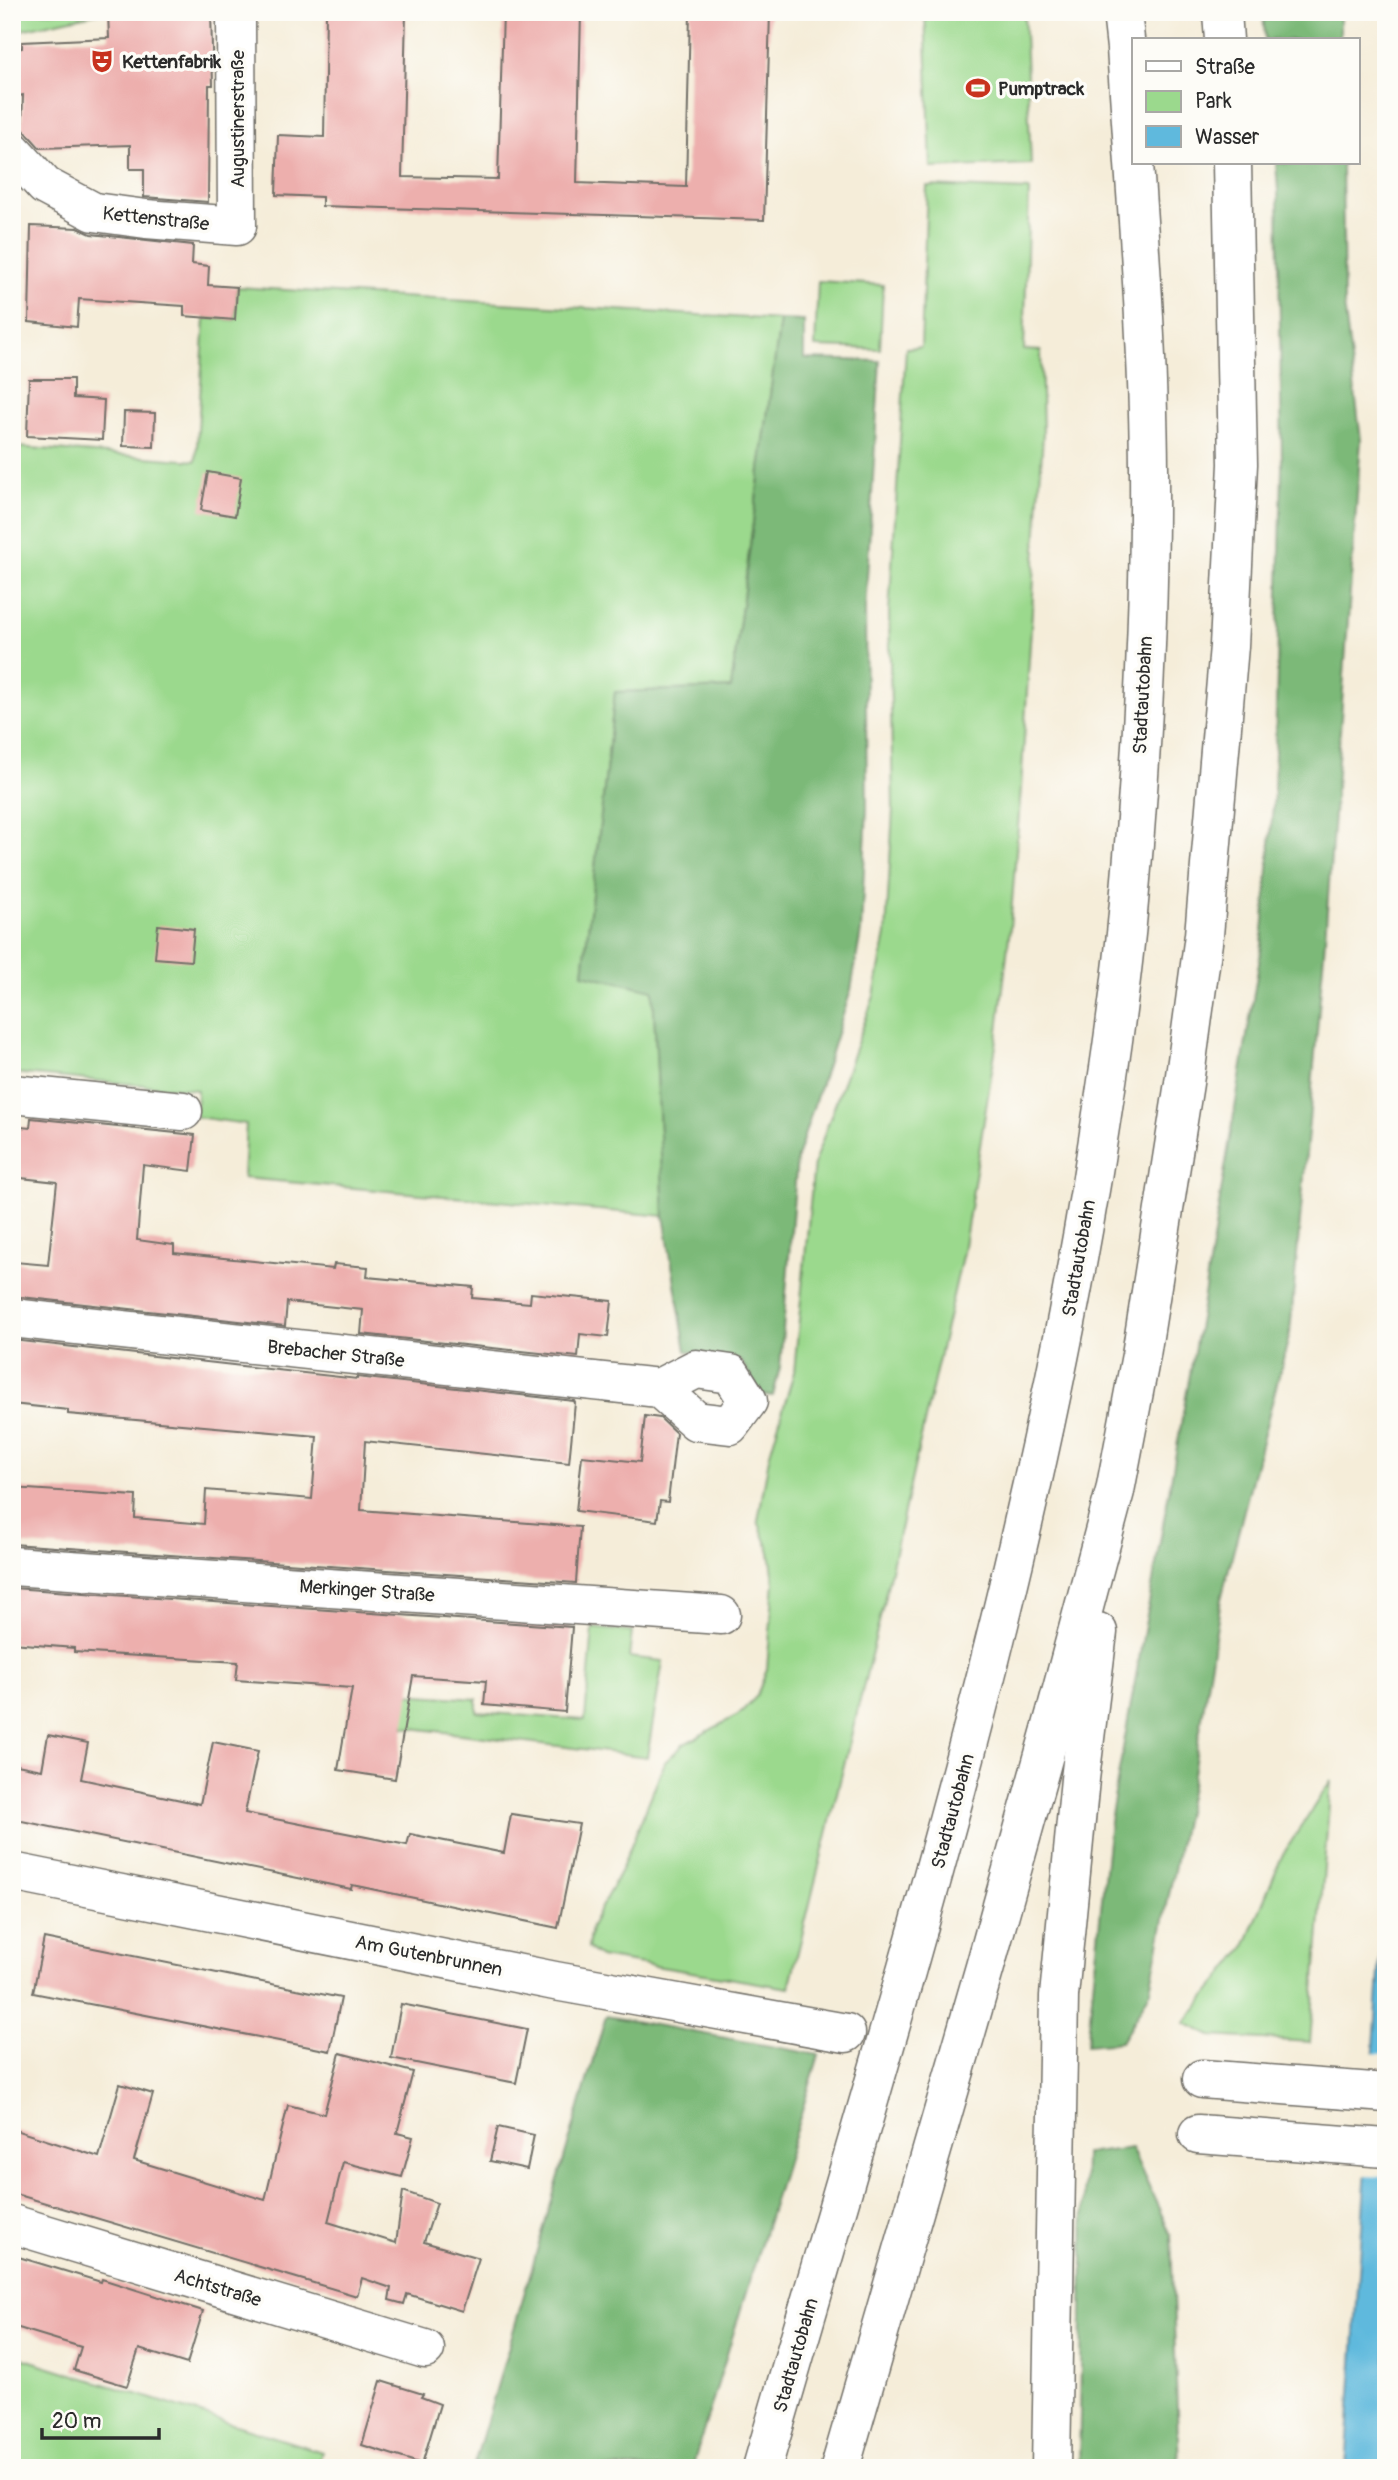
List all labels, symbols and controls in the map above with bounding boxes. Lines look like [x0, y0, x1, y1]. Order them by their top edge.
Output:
legend [1132, 38, 1360, 164]
theatre icon: Kettenfabrik [88, 47, 116, 75]
street label: Augustinerstraße [226, 49, 250, 188]
place label: Kettenfabrik [122, 50, 222, 74]
text: Straße [1195, 54, 1255, 81]
sports icon: Pumptrack [964, 74, 992, 102]
place label: Pumptrack [998, 77, 1085, 101]
text: Park [1195, 88, 1232, 115]
text: Wasser [1195, 124, 1260, 151]
street label: Kettenstraße [101, 201, 211, 237]
street label: Stadtautobahn [1128, 635, 1158, 755]
street label: Stadtautobahn [1057, 1198, 1101, 1318]
street label: Brebacher Straße [266, 1335, 406, 1373]
street label: Merkinger Straße [298, 1574, 436, 1608]
street label: Stadtautobahn [926, 1751, 980, 1871]
street label: Am Gutenbrunnen [353, 1930, 504, 1982]
street label: Achtstraße [171, 2263, 265, 2313]
street label: Stadtautobahn [768, 2295, 824, 2415]
scale bar [42, 2396, 159, 2440]
text: 20 m [52, 2408, 101, 2435]

